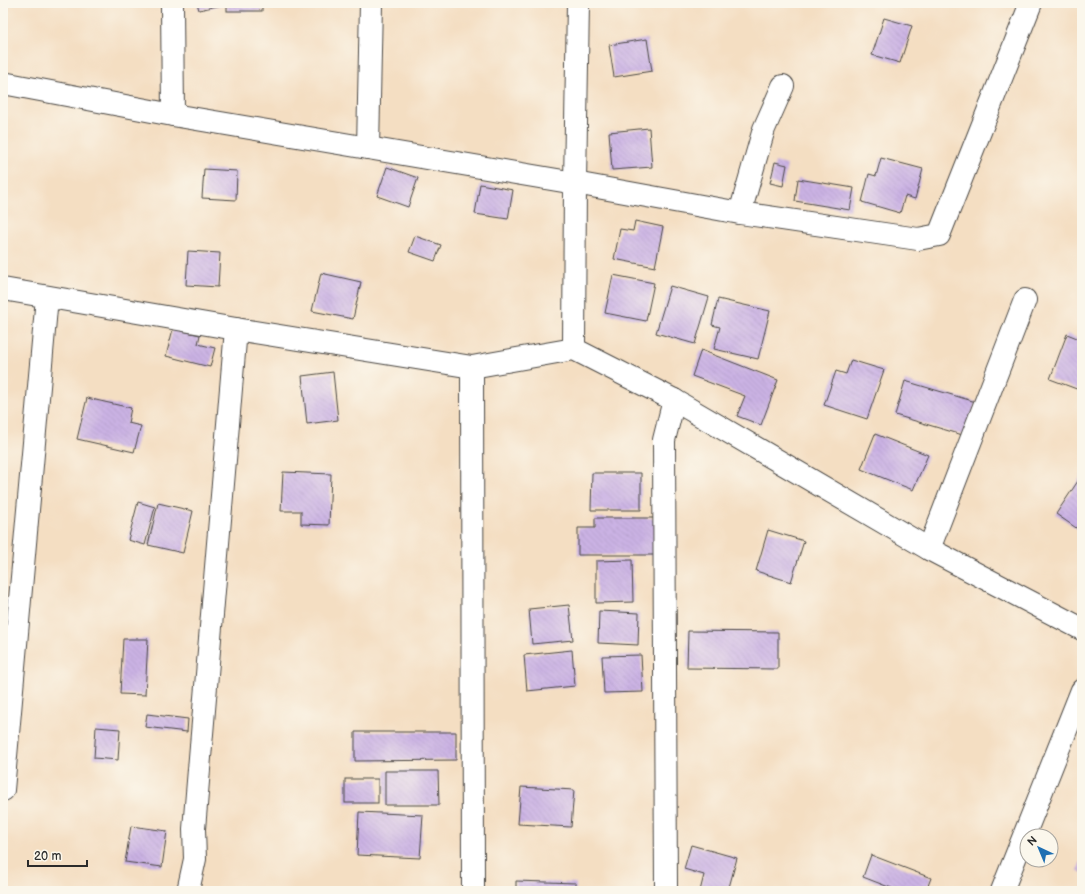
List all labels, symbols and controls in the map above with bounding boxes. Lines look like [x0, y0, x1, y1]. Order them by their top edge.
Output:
north arrow [1019, 828, 1059, 868]
text: N [1025, 834, 1040, 849]
scale bar [28, 842, 87, 868]
text: 20 m [34, 849, 61, 864]

